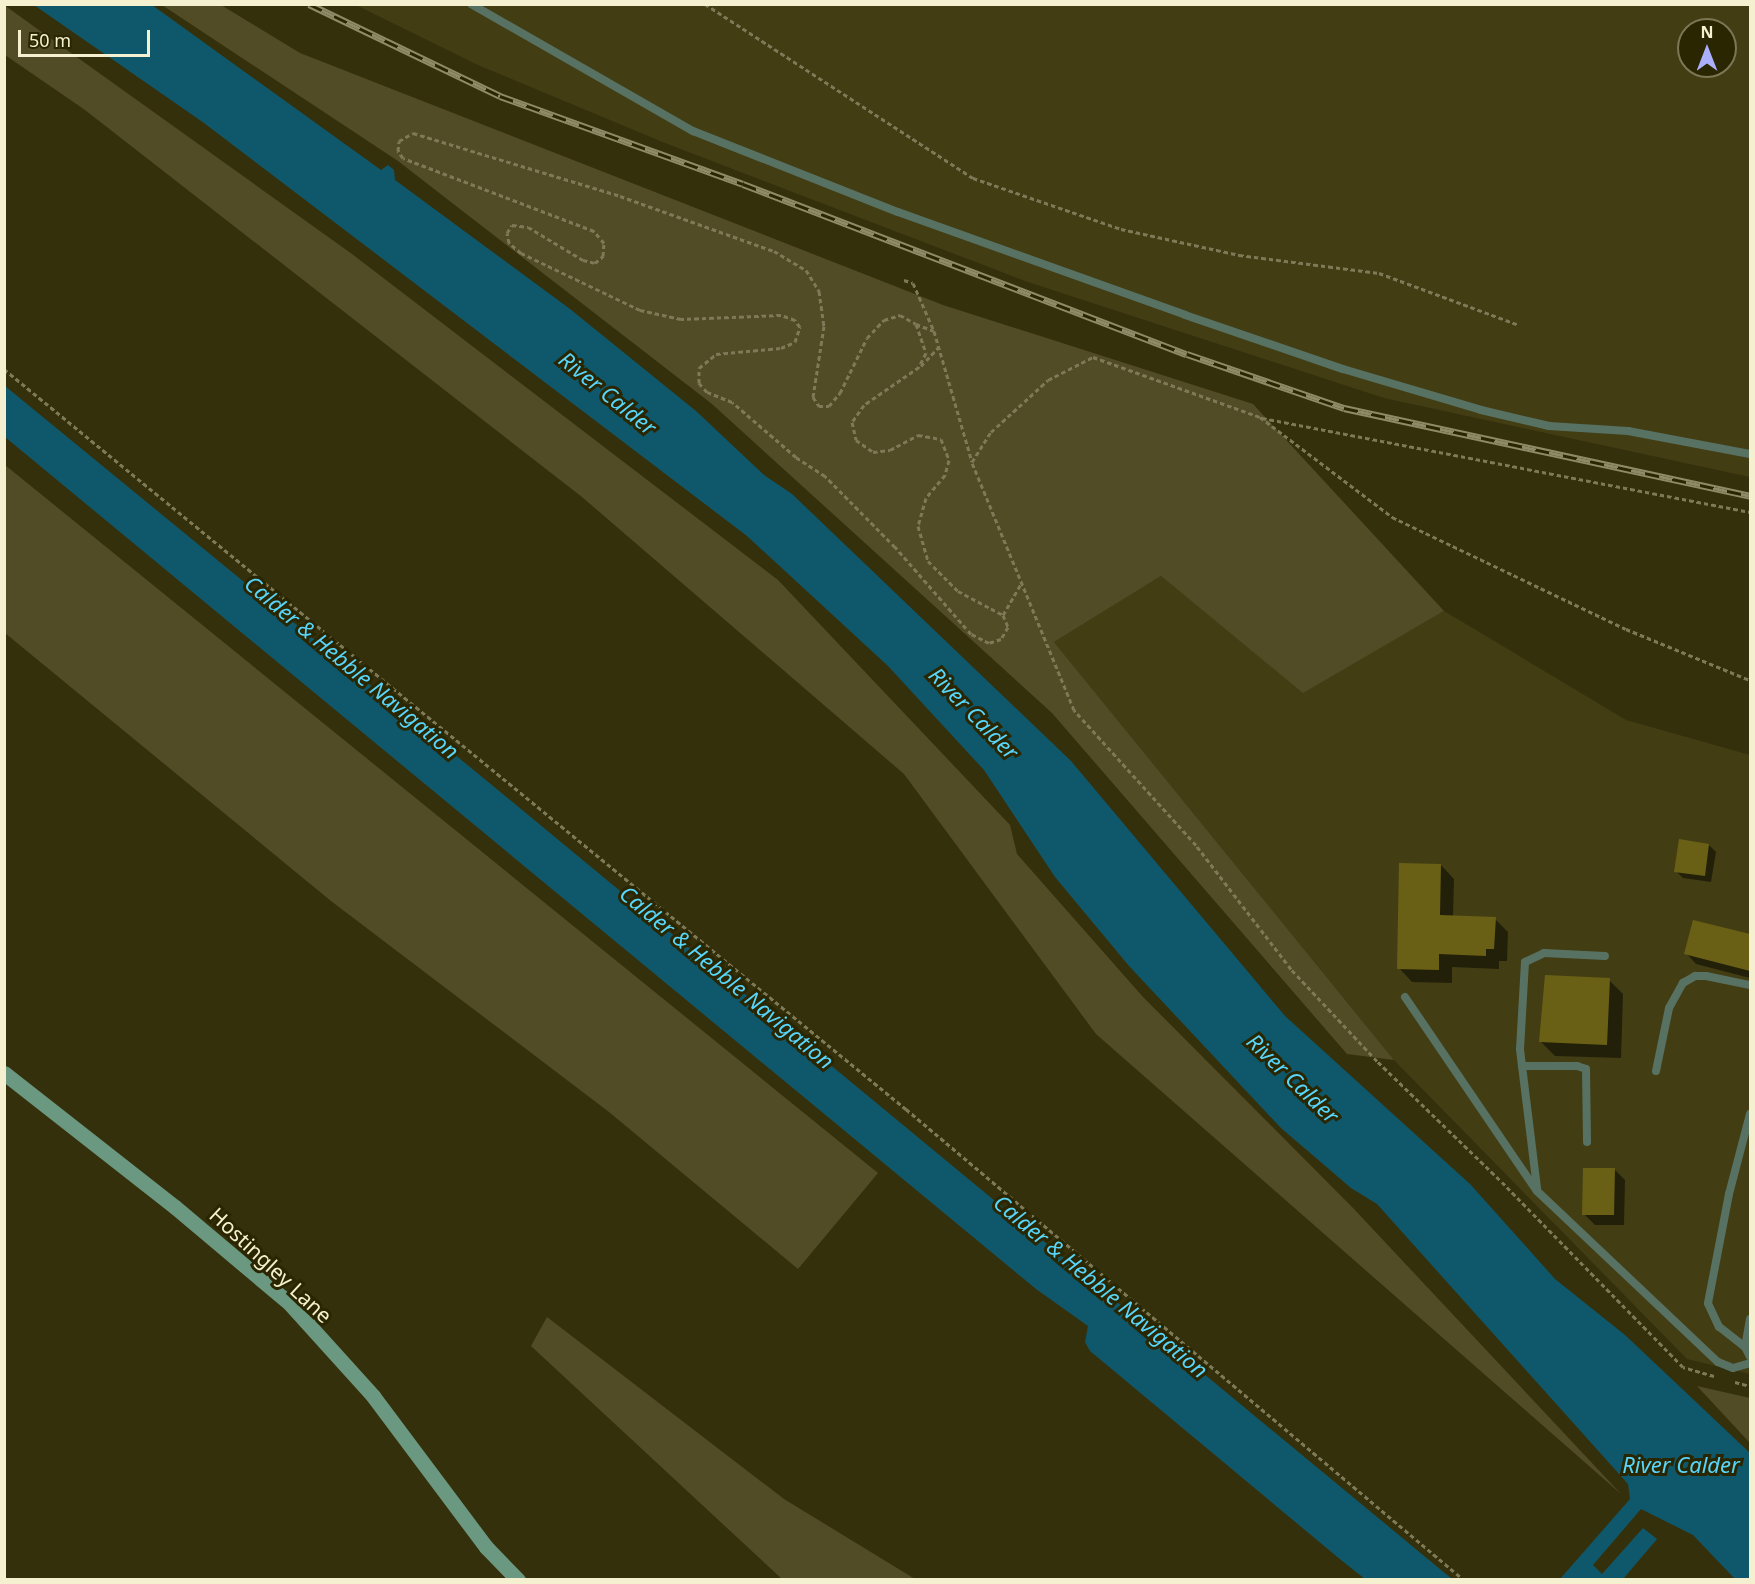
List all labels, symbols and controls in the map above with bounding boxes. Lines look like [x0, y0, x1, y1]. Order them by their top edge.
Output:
scale bar [21, 18, 153, 56]
north arrow [1677, 18, 1737, 78]
text: N [1700, 21, 1714, 43]
text: 50 m [29, 28, 71, 52]
water label: River Calder [554, 346, 662, 440]
water label: Calder & Hebble Navigation [240, 570, 464, 764]
water label: River Calder [924, 662, 1024, 764]
water label: Calder & Hebble Navigation [615, 880, 839, 1074]
water label: River Calder [1242, 1028, 1344, 1128]
water label: Calder & Hebble Navigation [989, 1189, 1213, 1383]
street label: Hostingley Lane [205, 1202, 337, 1328]
water label: River Calder [1622, 1452, 1740, 1478]

